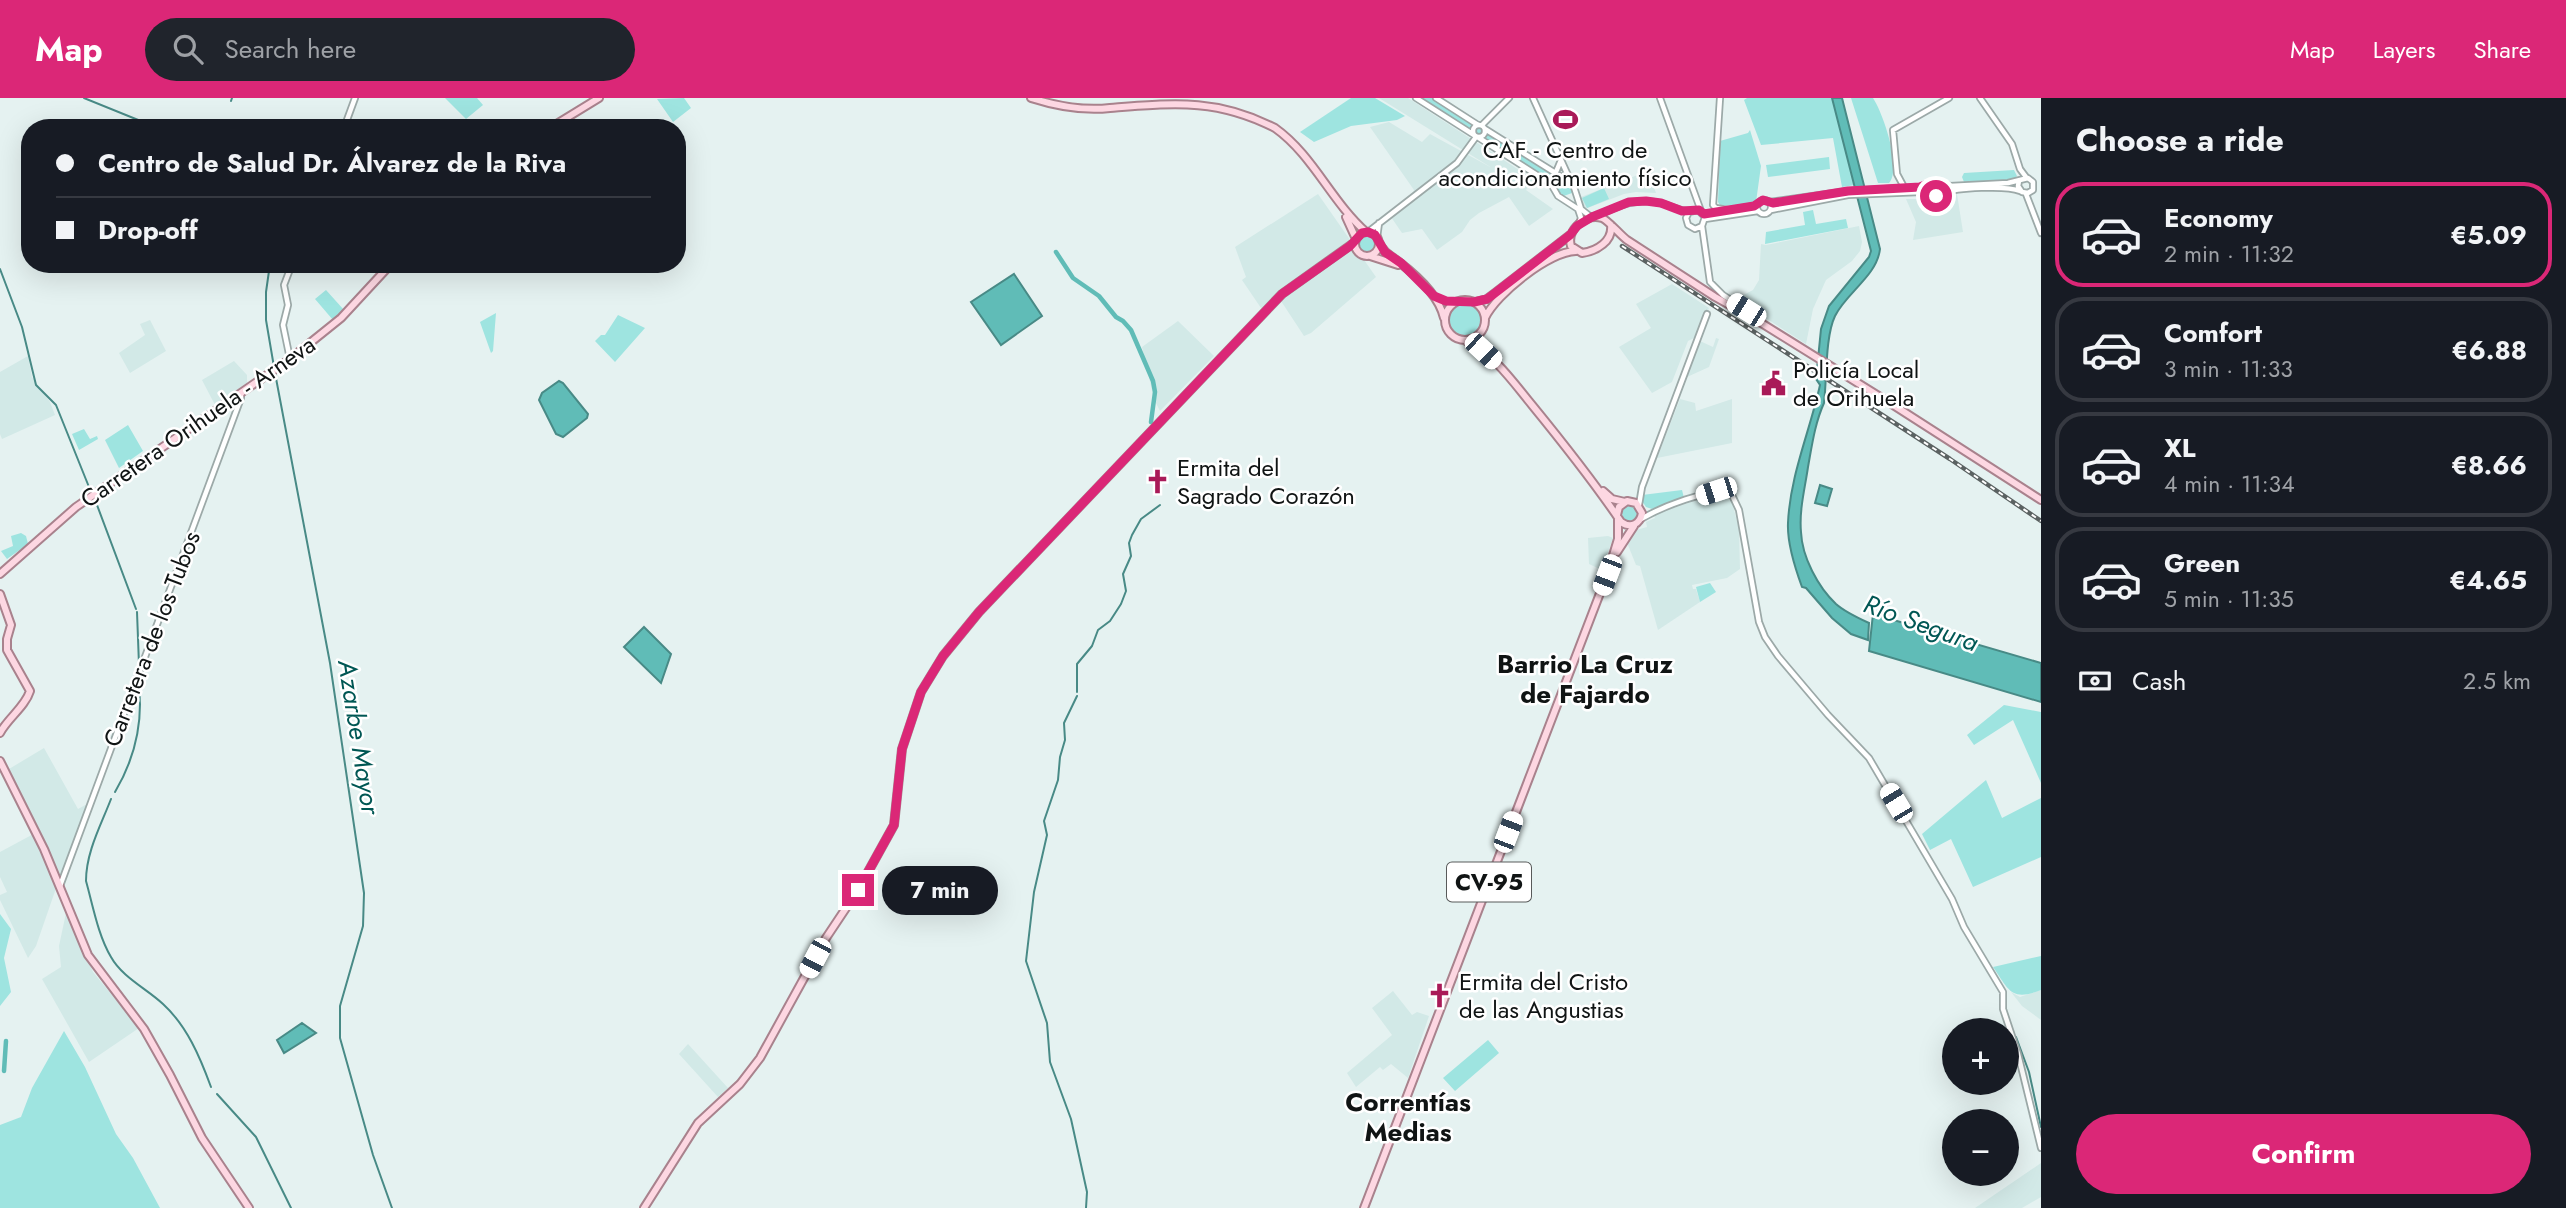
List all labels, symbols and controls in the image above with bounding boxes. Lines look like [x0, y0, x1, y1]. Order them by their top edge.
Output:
search box [145, 18, 635, 81]
text: Map [35, 26, 103, 73]
icon: search [169, 30, 207, 68]
text: Search here [225, 30, 356, 68]
text: Map [2290, 32, 2335, 67]
text: Layers [2373, 32, 2435, 67]
text: Share [2473, 32, 2531, 67]
sports icon: CAF - Centro de acondicionamiento físico [1551, 105, 1579, 133]
text: Choose a ride [2076, 117, 2284, 163]
place label: CAF - Centro de acondicionamiento físico [1438, 132, 1692, 195]
text: Centro de Salud Dr. Álvarez de la Riva [98, 144, 566, 182]
route start [1920, 180, 1952, 212]
text: Economy [2164, 199, 2273, 237]
icon: car [2080, 203, 2143, 266]
text: Drop-off [98, 211, 198, 249]
text: €5.09 [2450, 216, 2527, 254]
text: 2 min · 11:32 [2164, 237, 2294, 271]
car [1723, 290, 1770, 330]
text: Comfort [2164, 314, 2262, 352]
icon: car [2080, 318, 2143, 381]
street label: Carretera Orihuela - Arneva [73, 327, 322, 516]
car [1461, 329, 1506, 373]
text: €6.88 [2452, 331, 2527, 369]
place label: Policía Local de Orihuela [1793, 352, 1919, 415]
text: 3 min · 11:33 [2164, 352, 2293, 386]
public building icon: Policía Local de Orihuela [1759, 370, 1787, 398]
text: XL [2164, 429, 2196, 467]
icon: car [2080, 433, 2143, 496]
text: €8.66 [2451, 446, 2527, 484]
place label: Ermita del Sagrado Corazón [1177, 450, 1355, 513]
text: 4 min · 11:34 [2164, 467, 2295, 501]
church icon: Ermita del Sagrado Corazón [1143, 468, 1171, 496]
car [1693, 475, 1740, 507]
street label: Carretera de los Tubos [94, 526, 209, 752]
text: Green [2164, 544, 2240, 582]
icon: car [2080, 548, 2143, 611]
car [1590, 552, 1625, 598]
text: €4.65 [2449, 561, 2527, 599]
text: 5 min · 11:35 [2164, 582, 2294, 616]
water label: Río Segura [1858, 585, 1984, 662]
district label: Barrio La Cruz de Fajardo [1497, 645, 1673, 713]
water label: Azarbe Mayor [328, 656, 390, 818]
icon: cash [2076, 662, 2114, 700]
text: Cash [2132, 662, 2186, 700]
text: 2.5 km [2463, 664, 2531, 698]
car [1877, 780, 1916, 826]
car [1491, 809, 1526, 855]
road number: CV-95 [1447, 862, 1531, 902]
callout: 7 min [882, 866, 998, 914]
text: 7 min [910, 873, 970, 907]
route end [842, 874, 874, 906]
car [796, 935, 835, 981]
place label: Ermita del Cristo de las Angustias [1459, 964, 1628, 1027]
church icon: Ermita del Cristo de las Angustias [1425, 982, 1453, 1010]
map controls [1942, 1018, 2019, 1186]
button: + [1942, 1018, 2019, 1095]
district label: Correntías Medias [1345, 1083, 1471, 1151]
button: − [1942, 1109, 2019, 1186]
button: Confirm [2076, 1114, 2531, 1194]

